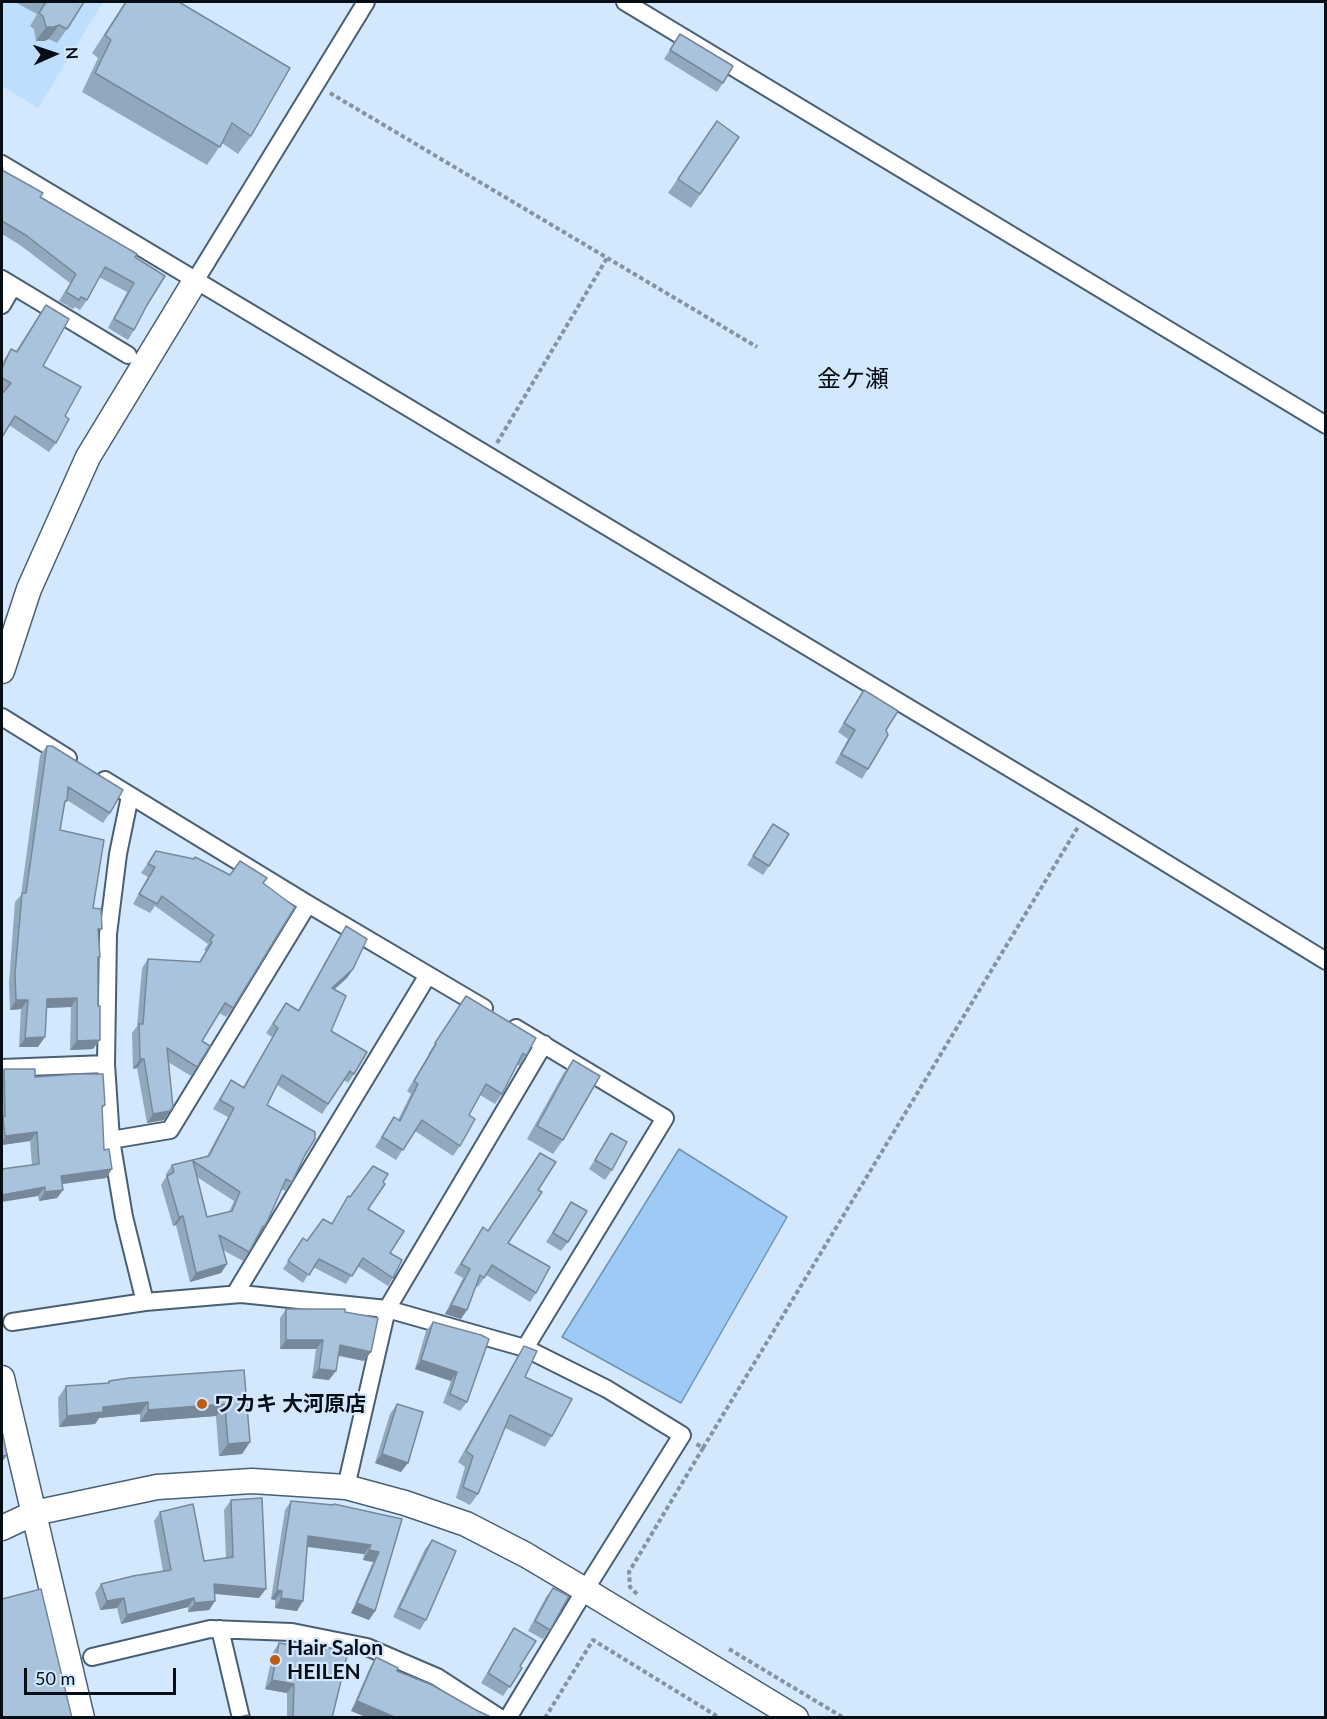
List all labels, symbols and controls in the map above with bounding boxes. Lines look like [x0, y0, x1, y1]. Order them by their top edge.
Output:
north arrow [24, 24, 84, 84]
text: N [63, 46, 82, 60]
district label: 金ケ瀬 [817, 365, 889, 393]
place label: ワカキ 大河原店 [214, 1391, 366, 1417]
marker: ワカキ 大河原店 [195, 1397, 209, 1411]
place label: Hair Salon HEILEN [287, 1635, 383, 1685]
marker: Hair Salon HEILEN [268, 1653, 282, 1667]
scale bar [27, 1656, 178, 1694]
text: 50 m [35, 1667, 75, 1689]

